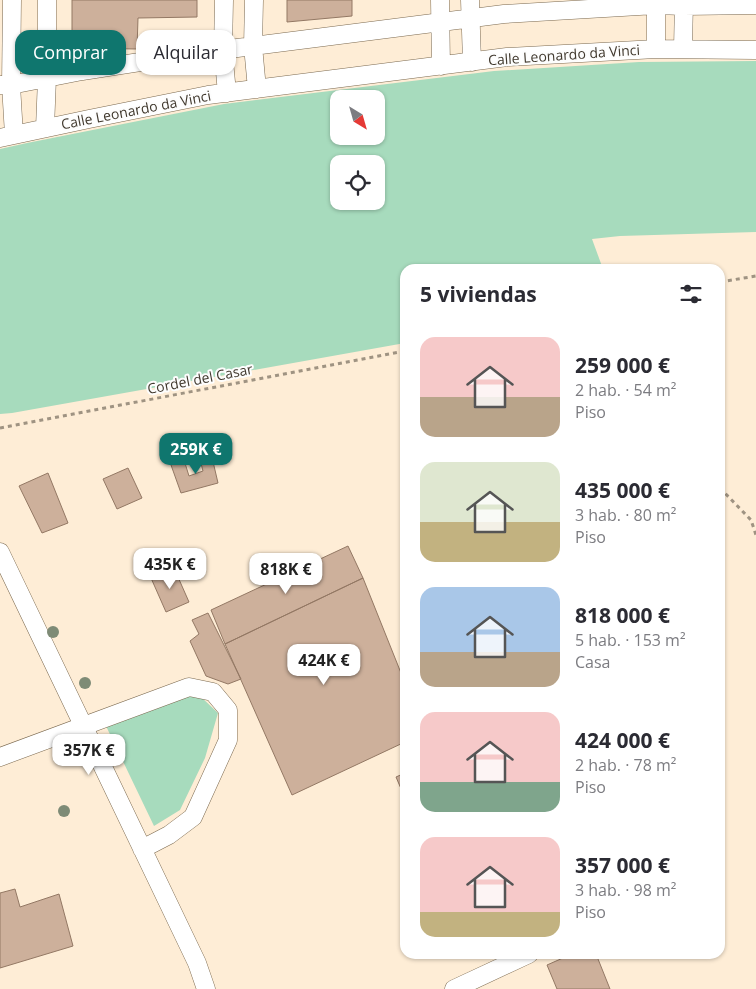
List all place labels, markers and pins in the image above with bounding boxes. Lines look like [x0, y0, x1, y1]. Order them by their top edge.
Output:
pin: 259K € [155, 432, 237, 475]
pin: 435K € [129, 548, 211, 590]
pin: 818K € [245, 552, 327, 595]
pin: 424K € [283, 644, 365, 686]
pin: 357K € [48, 734, 130, 776]

